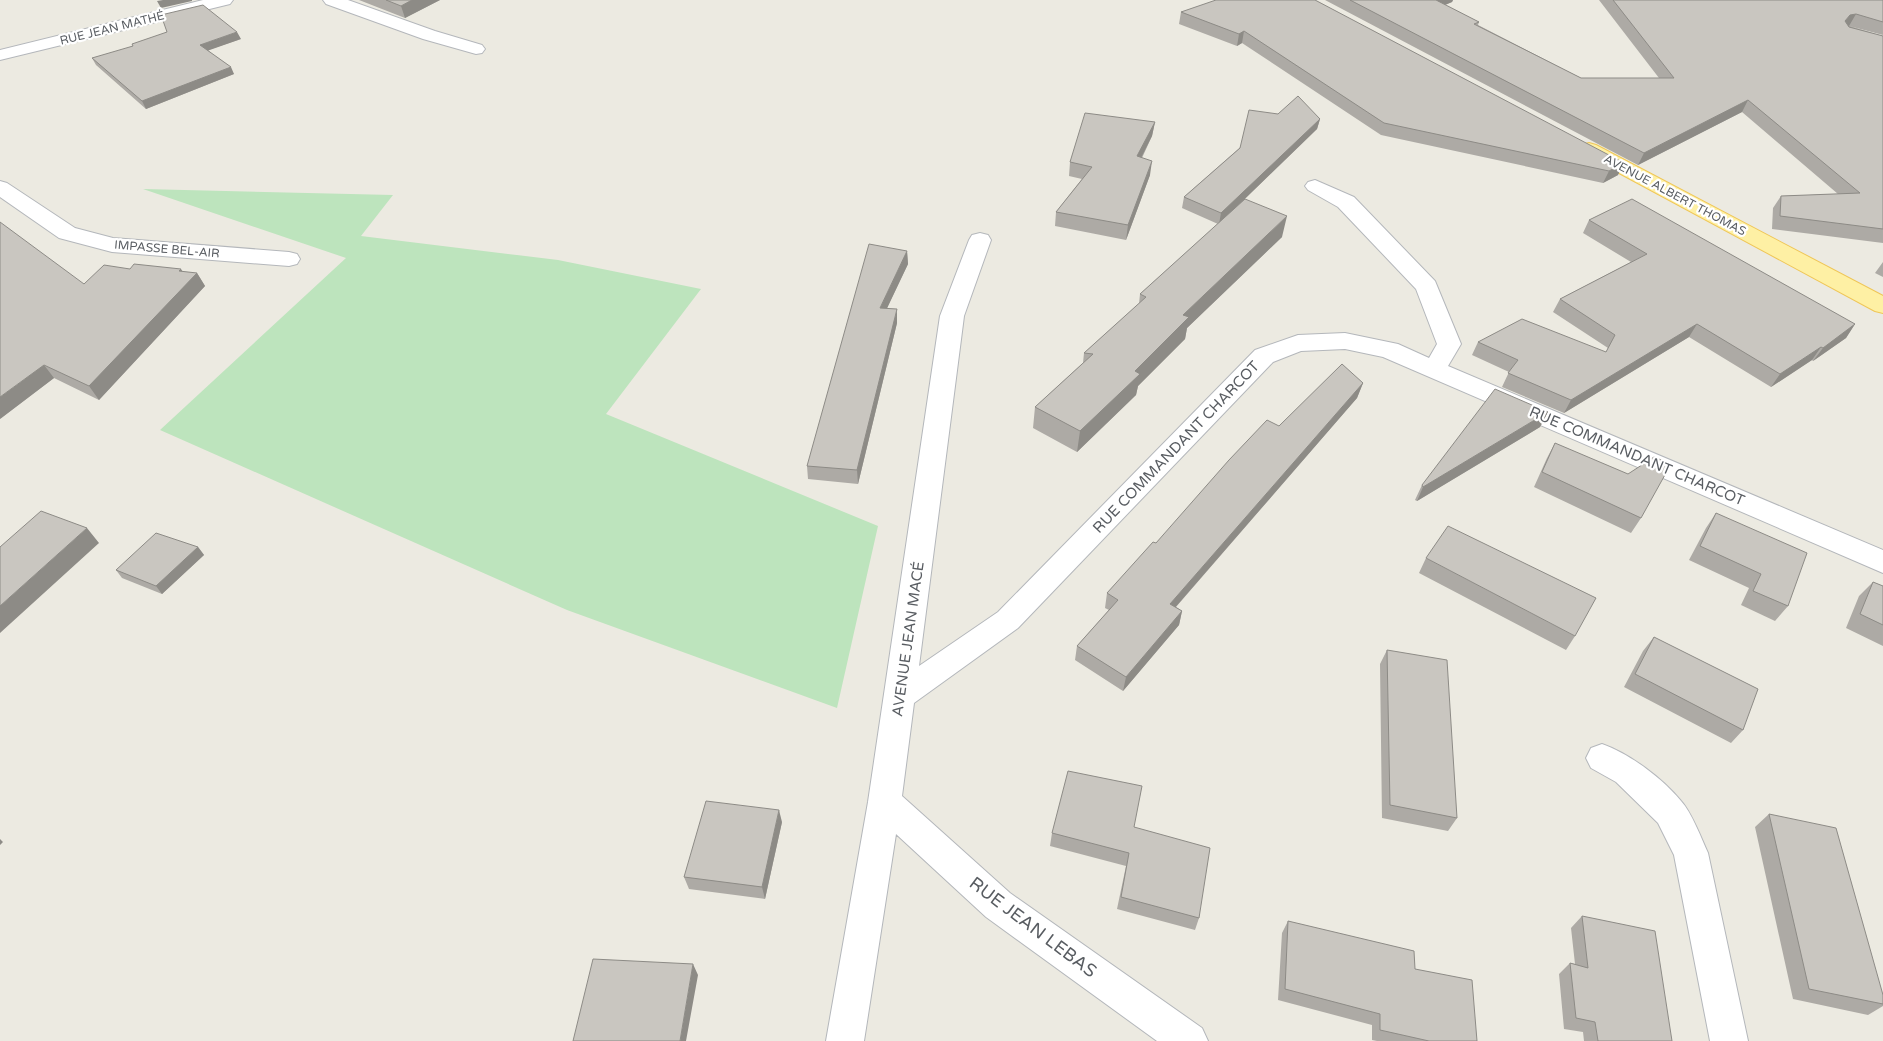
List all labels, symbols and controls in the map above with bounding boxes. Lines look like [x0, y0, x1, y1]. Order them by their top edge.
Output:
street label: RUE JEAN MATHÉ [58, 8, 166, 48]
street label: AVENUE ALBERT THOMAS [1602, 152, 1748, 238]
street label: IMPASSE BEL-AIR [114, 237, 220, 261]
street label: RUE COMMANDANT CHARCOT [1089, 357, 1263, 537]
street label: RUE COMMANDANT CHARCOT [1527, 402, 1747, 510]
street label: AVENUE JEAN MACÉ [888, 560, 928, 718]
street label: RUE JEAN LEBAS [965, 872, 1101, 982]

